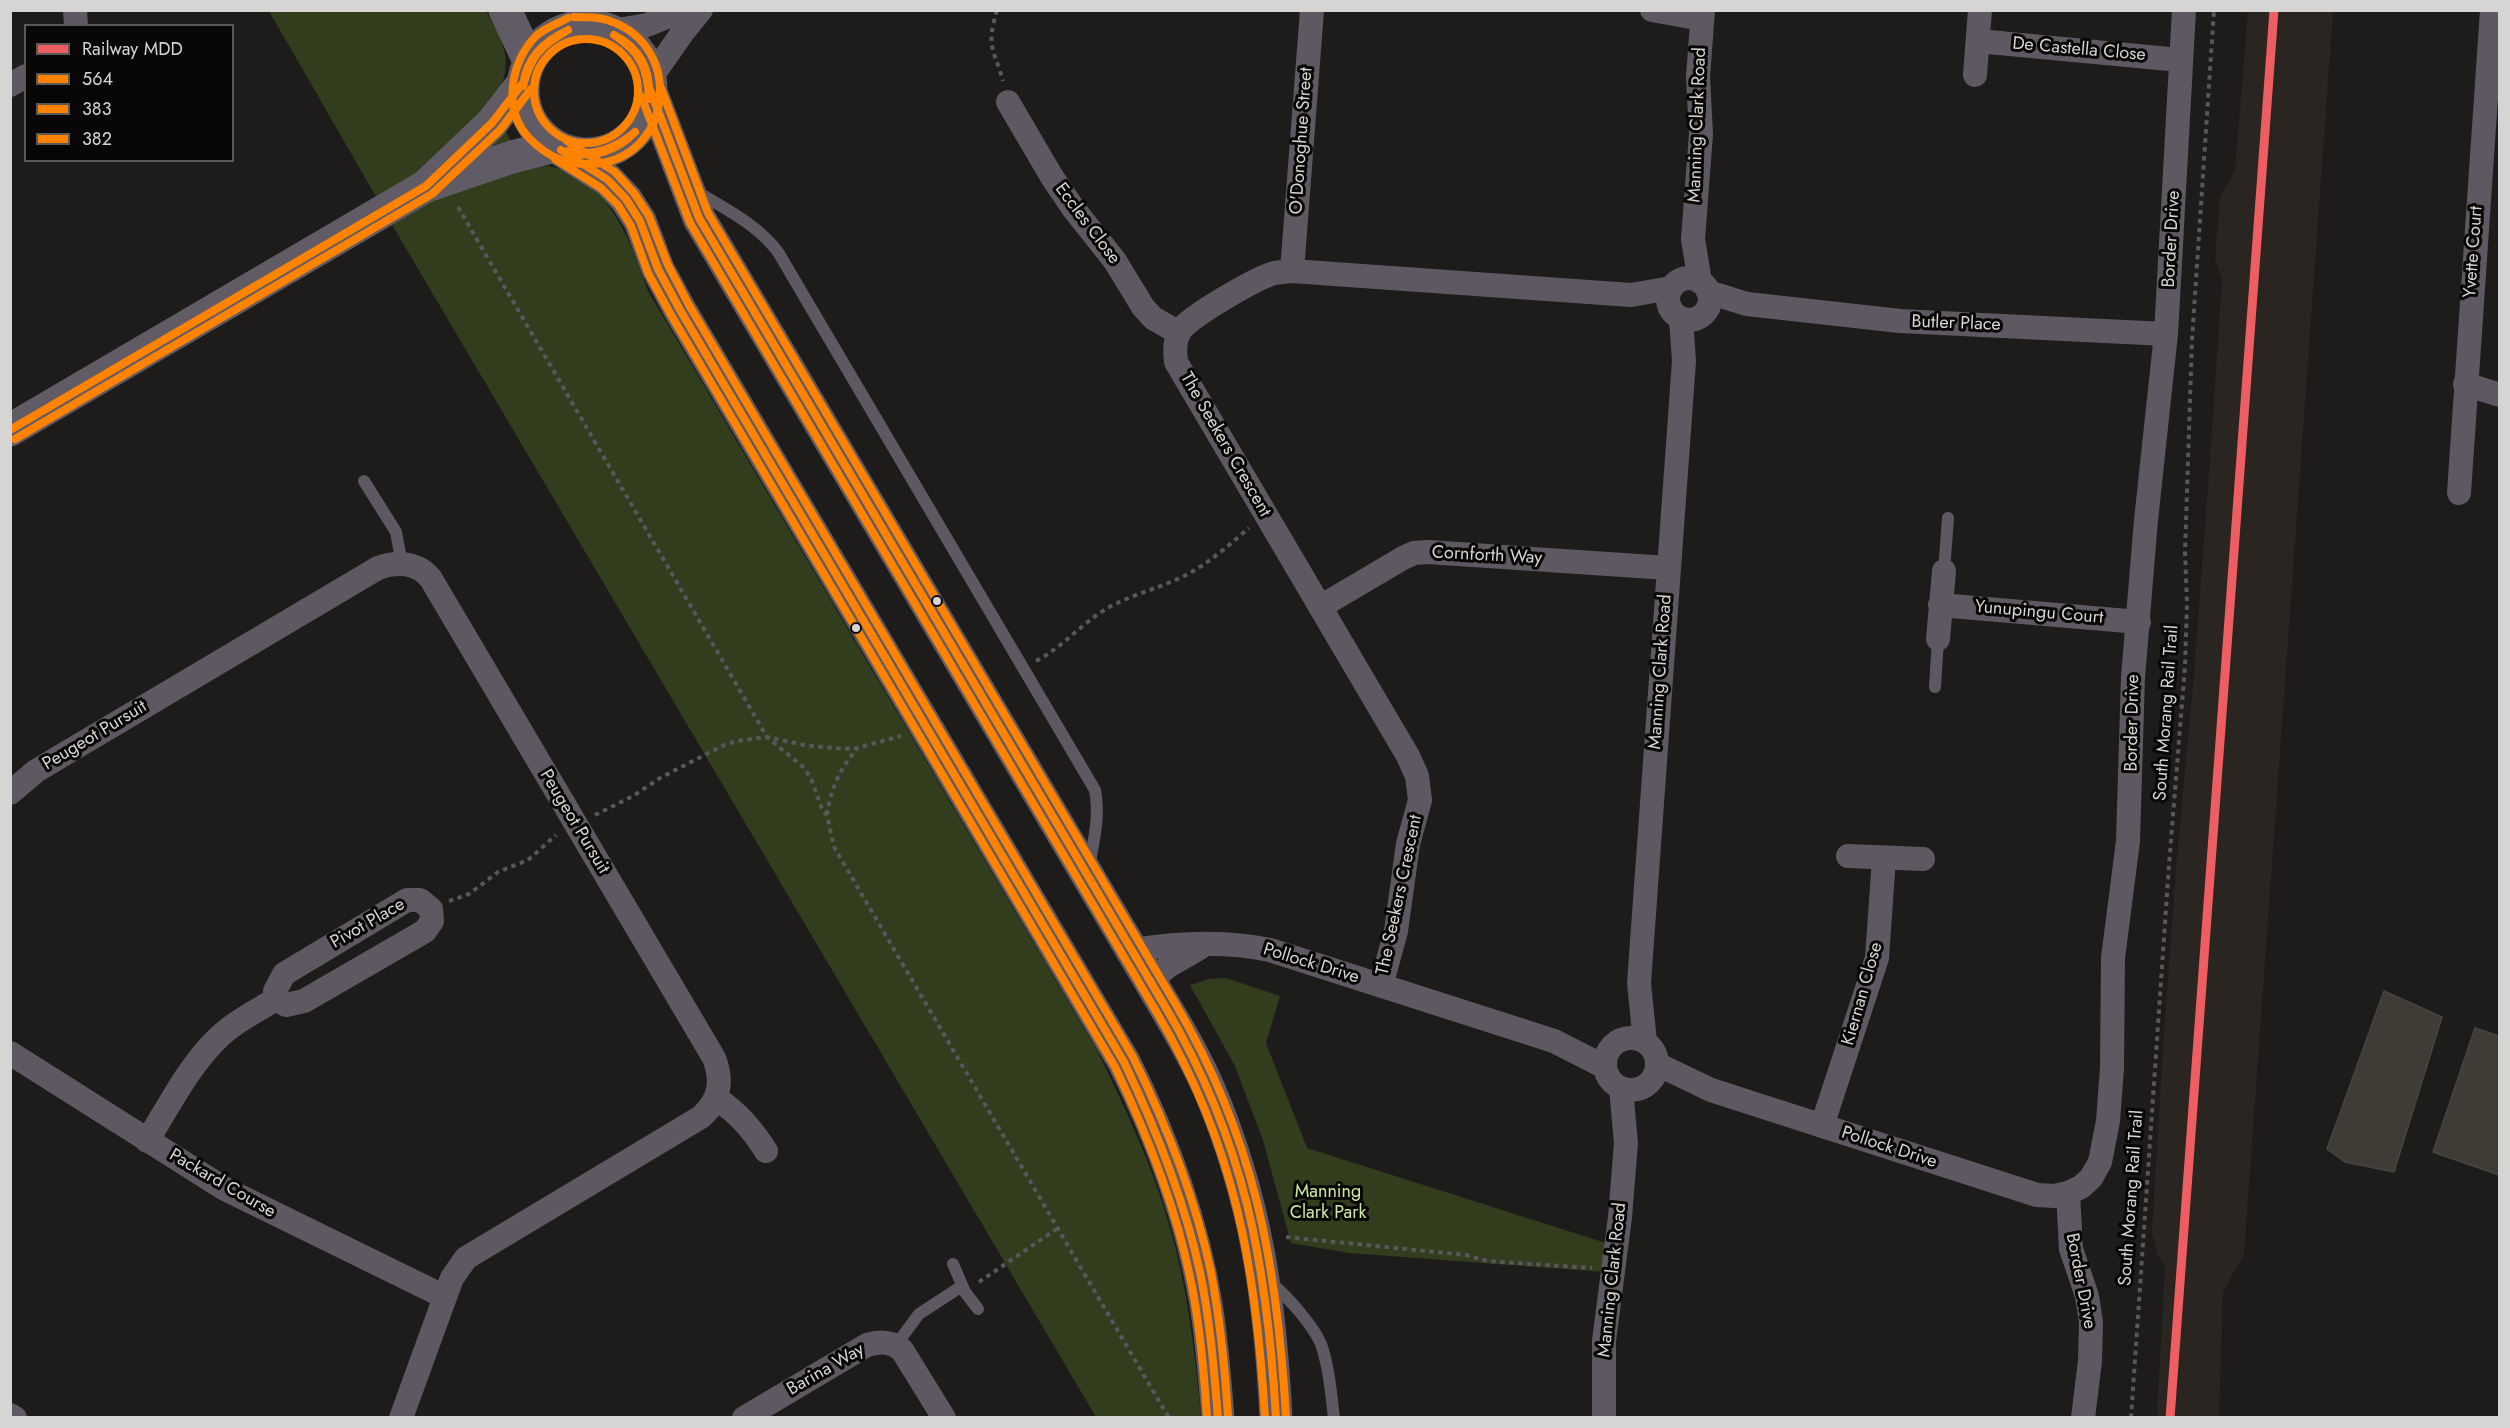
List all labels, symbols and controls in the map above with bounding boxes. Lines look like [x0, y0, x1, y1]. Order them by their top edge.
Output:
legend [24, 24, 234, 162]
street label: De Castella Close [2011, 33, 2147, 67]
text: Railway MDD [82, 36, 183, 62]
street label: Manning Clark Road [1684, 47, 1712, 203]
text: 564 [82, 66, 113, 92]
street label: O'Donoghue Street [1286, 67, 1318, 215]
text: 383 [82, 96, 111, 122]
text: 382 [82, 126, 112, 152]
street label: Eccles Close [1049, 179, 1125, 269]
street label: Border Drive [2159, 190, 2185, 288]
street label: Yvette Court [2460, 205, 2488, 299]
street label: Butler Place [1911, 312, 2001, 336]
street label: The Seekers Crescent [1175, 369, 1275, 521]
street label: Cornforth Way [1431, 542, 1543, 570]
street label: Manning Clark Road [1645, 594, 1677, 750]
unlabelled marker [931, 595, 943, 607]
street label: Yunupingu Court [1974, 597, 2104, 629]
unlabelled marker [850, 622, 862, 634]
street label: South Morang Rail Trail [2150, 624, 2184, 802]
street label: Border Drive [2121, 674, 2145, 772]
street label: Peugeot Pursuit [39, 696, 151, 776]
street label: Peugeot Pursuit [534, 766, 614, 878]
street label: The Seekers Crescent [1372, 813, 1428, 977]
street label: Pivot Place [327, 894, 409, 954]
street label: Pollock Drive [1260, 939, 1362, 989]
street label: Kiernan Close [1838, 940, 1888, 1048]
street label: South Morang Rail Trail [2115, 1109, 2149, 1287]
street label: Pollock Drive [1838, 1122, 1940, 1174]
street label: Packard Course [165, 1145, 279, 1223]
park label: Manning Clark Park [1290, 1182, 1366, 1224]
street label: Manning Clark Road [1594, 1202, 1632, 1358]
street label: Border Drive [2060, 1231, 2100, 1331]
street label: Barina Way [784, 1339, 868, 1401]

